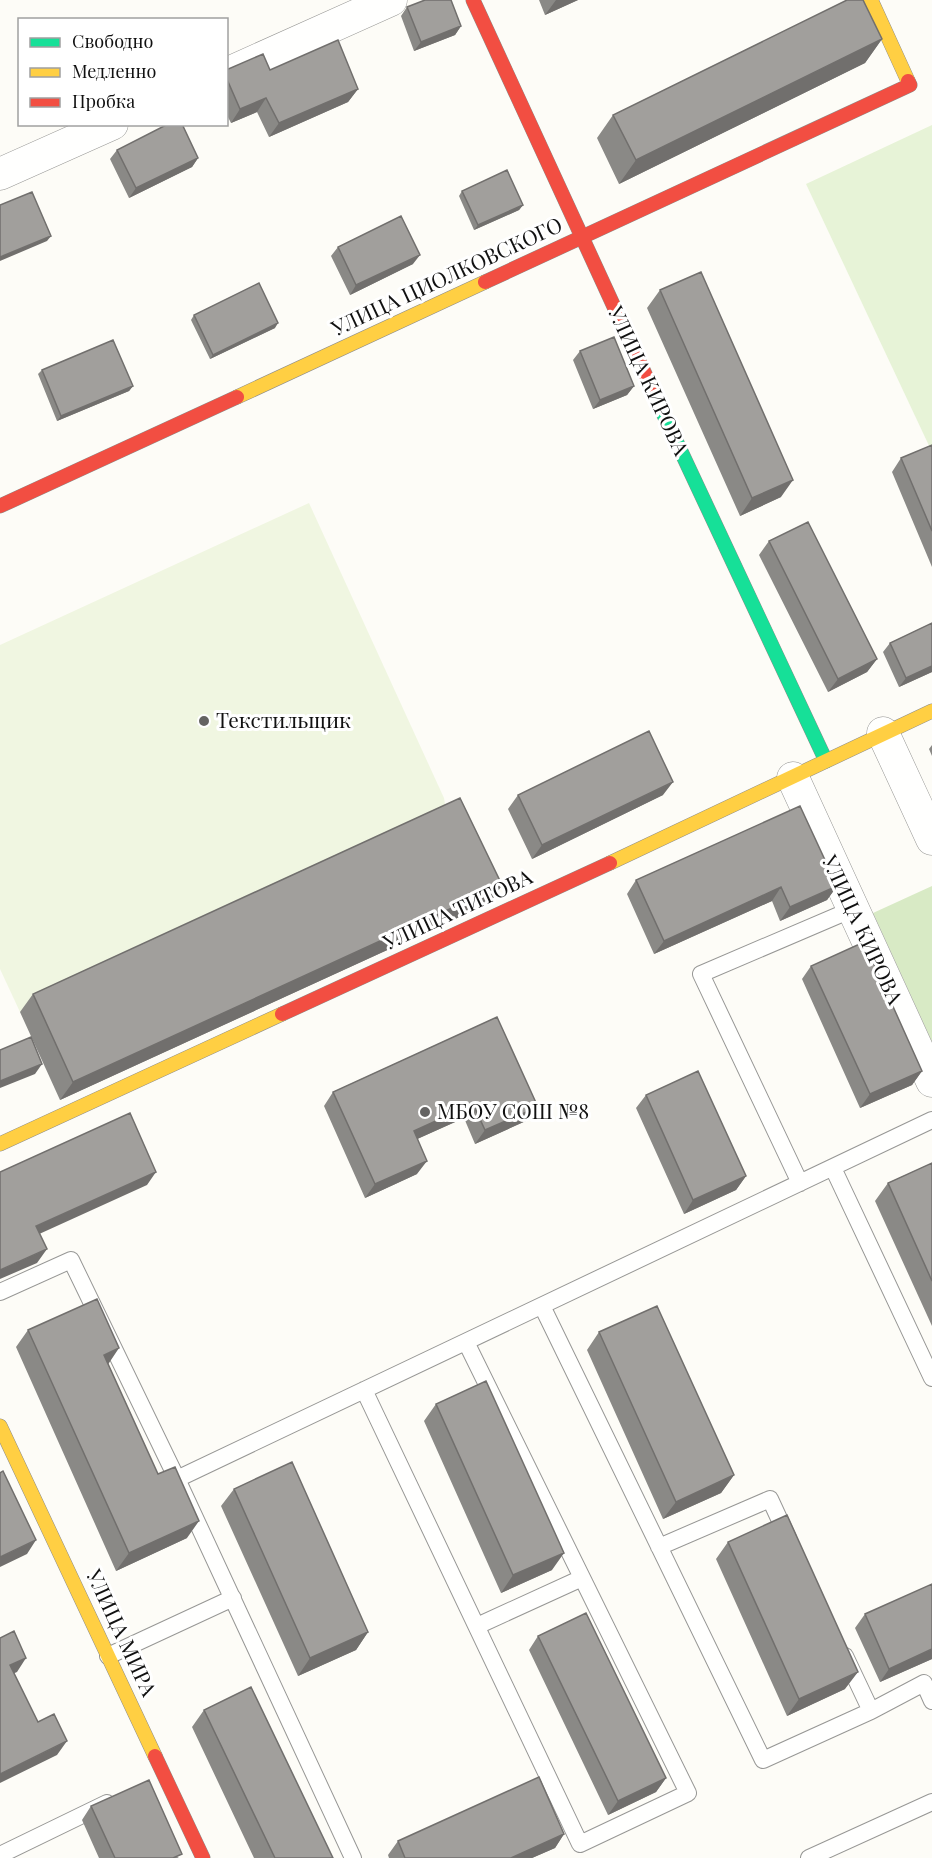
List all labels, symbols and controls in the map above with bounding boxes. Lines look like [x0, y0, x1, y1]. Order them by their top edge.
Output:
legend [18, 18, 228, 126]
text: Свободно [72, 29, 153, 53]
text: Медленно [72, 59, 157, 83]
text: Пробка [72, 89, 135, 113]
street label: УЛИЦА ЦИОЛКОВСКОГО [325, 209, 566, 341]
street label: УЛИЦА КИРОВА [603, 300, 697, 460]
place label: Текстильщик [216, 705, 351, 733]
marker: Текстильщик [197, 714, 211, 728]
street label: УЛИЦА КИРОВА [817, 849, 911, 1009]
street label: УЛИЦА ТИТОВА [377, 861, 537, 955]
place label: МБОУ СОШ №8 [437, 1096, 589, 1124]
marker: МБОУ СОШ №8 [418, 1105, 432, 1119]
street label: УЛИЦА МИРА [81, 1563, 165, 1701]

